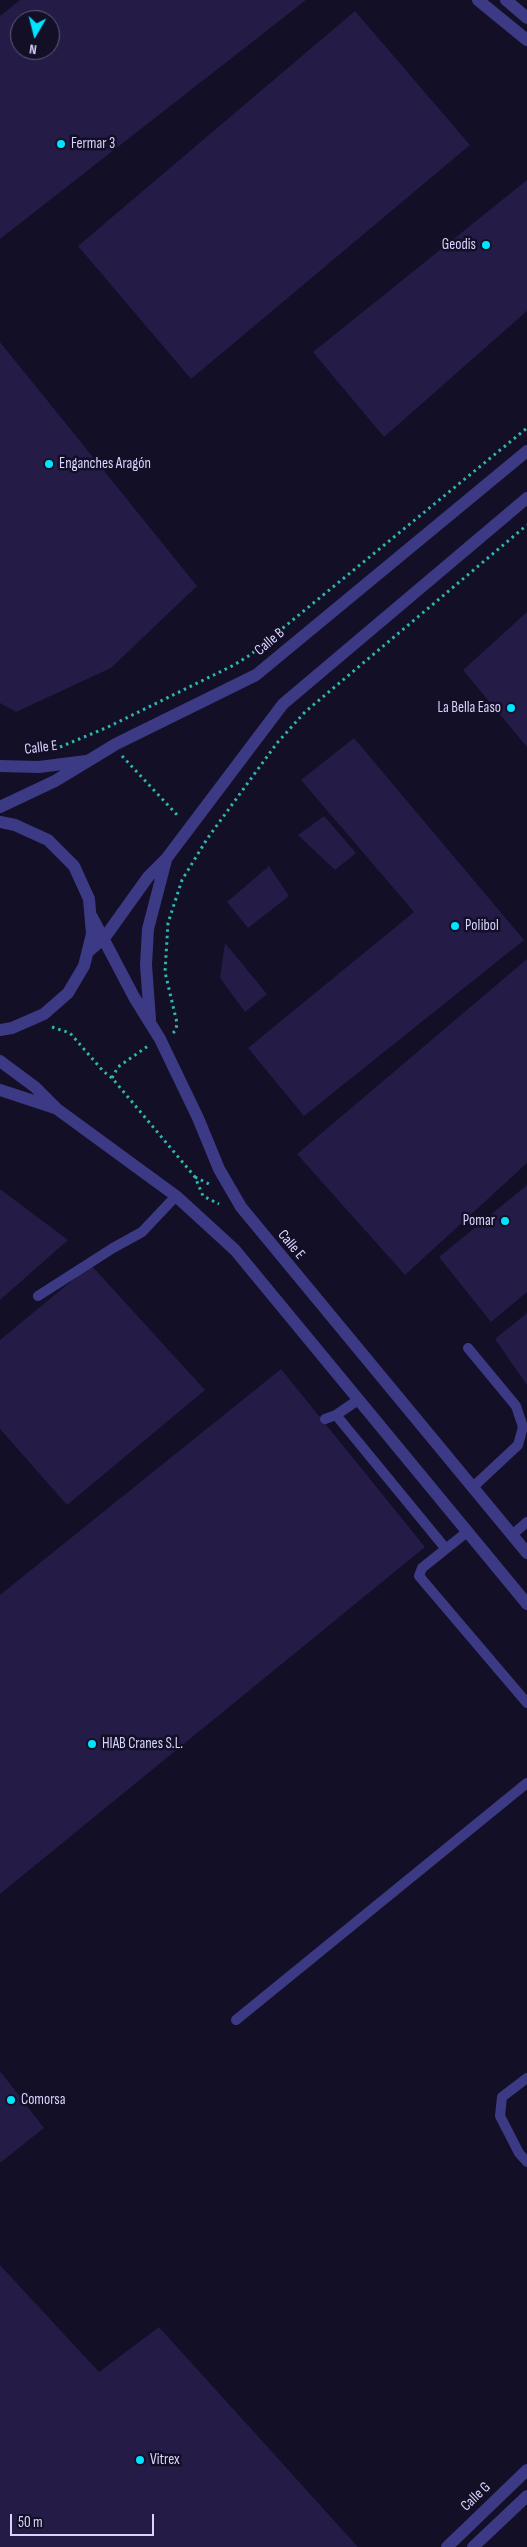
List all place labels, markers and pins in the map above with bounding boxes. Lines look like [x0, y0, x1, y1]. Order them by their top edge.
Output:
place label: Fermar 3 [71, 135, 115, 153]
marker: Fermar 3 [55, 138, 67, 150]
place label: Geodis [442, 236, 476, 254]
marker: Geodis [480, 239, 492, 251]
place label: Enganches Aragón [59, 455, 151, 473]
marker: Enganches Aragón [43, 458, 55, 470]
place label: La Bella Easo [438, 699, 501, 717]
marker: La Bella Easo [505, 702, 517, 714]
place label: Polibol [465, 917, 499, 935]
marker: Polibol [449, 920, 461, 932]
place label: Pomar [463, 1212, 495, 1230]
marker: Pomar [499, 1215, 511, 1227]
place label: HIAB Cranes S.L. [102, 1735, 183, 1753]
marker: HIAB Cranes S.L. [86, 1738, 98, 1750]
place label: Comorsa [21, 2091, 65, 2109]
marker: Comorsa [5, 2094, 17, 2106]
place label: Vitrex [150, 2451, 180, 2469]
marker: Vitrex [134, 2454, 146, 2466]

